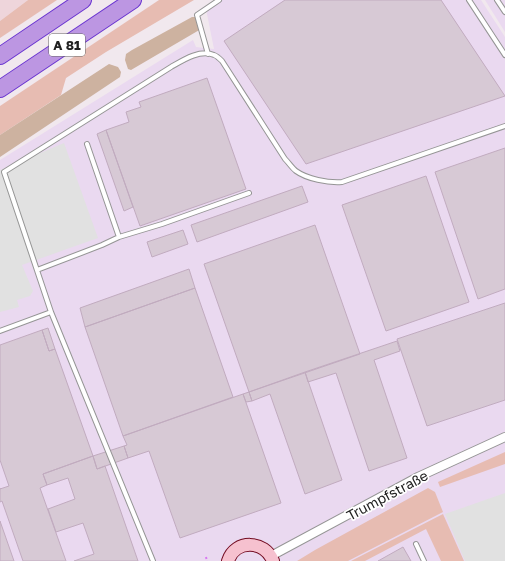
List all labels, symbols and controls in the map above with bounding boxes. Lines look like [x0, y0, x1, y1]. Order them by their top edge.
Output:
road number: A 81 [49, 34, 85, 56]
street label: Trumpfstraße [343, 466, 431, 524]

